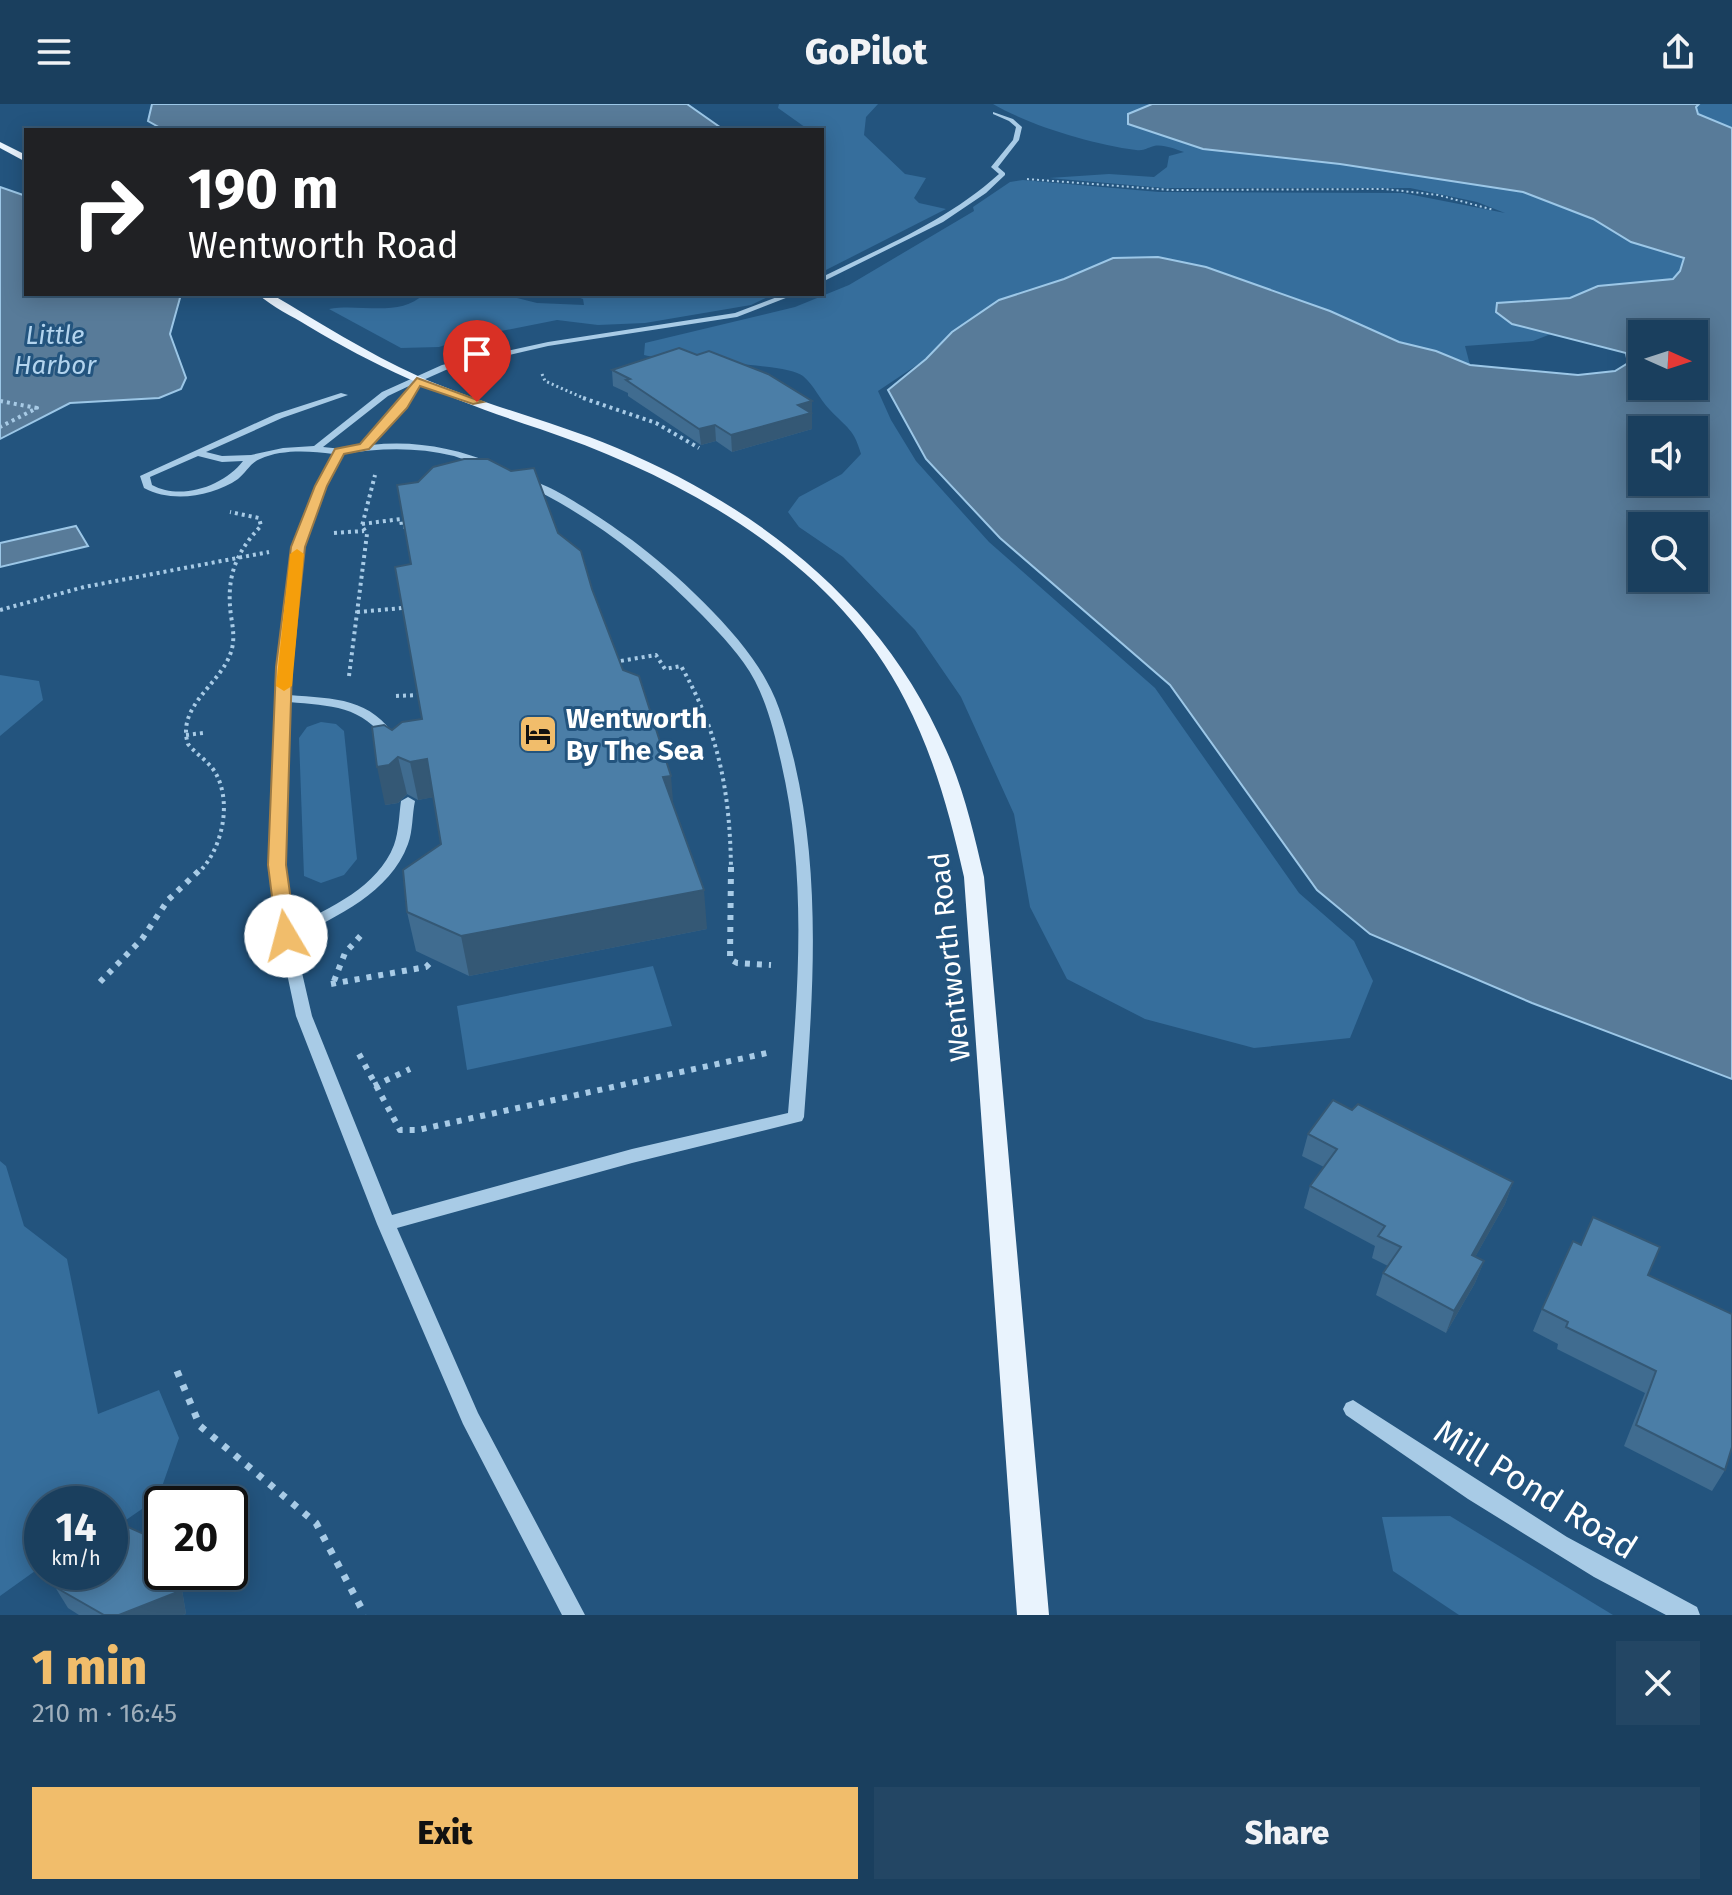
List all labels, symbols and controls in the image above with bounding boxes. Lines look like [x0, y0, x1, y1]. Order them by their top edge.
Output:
icon: menu [32, 30, 76, 74]
text: GoPilot [805, 30, 927, 74]
icon: share [1656, 30, 1700, 74]
text: 190 m [188, 156, 339, 223]
icon: right [56, 160, 160, 264]
text: Wentworth Road [188, 224, 458, 268]
water label: Little Harbor [14, 320, 97, 381]
pin [443, 320, 511, 402]
north arrow [1628, 320, 1708, 400]
map controls [1628, 320, 1708, 592]
icon: arrive [455, 332, 499, 376]
button: sound [1628, 416, 1708, 496]
button: search [1628, 512, 1708, 592]
place label: Wentworth By The Sea [566, 702, 707, 767]
hotel icon: Wentworth By The Sea [517, 713, 559, 755]
street label: Wentworth Road [922, 851, 977, 1063]
position arrow [244, 894, 328, 978]
street label: Mill Pond Road [1427, 1411, 1645, 1568]
speed limit sign: 20 [144, 1486, 248, 1590]
text: 14 [55, 1504, 97, 1552]
text: km/h [51, 1546, 101, 1570]
text: 1 min [32, 1639, 147, 1697]
button: close [1616, 1641, 1700, 1725]
text: 210 m · 16:45 [32, 1698, 177, 1729]
button: Exit [32, 1787, 858, 1879]
button: Share [874, 1787, 1700, 1879]

